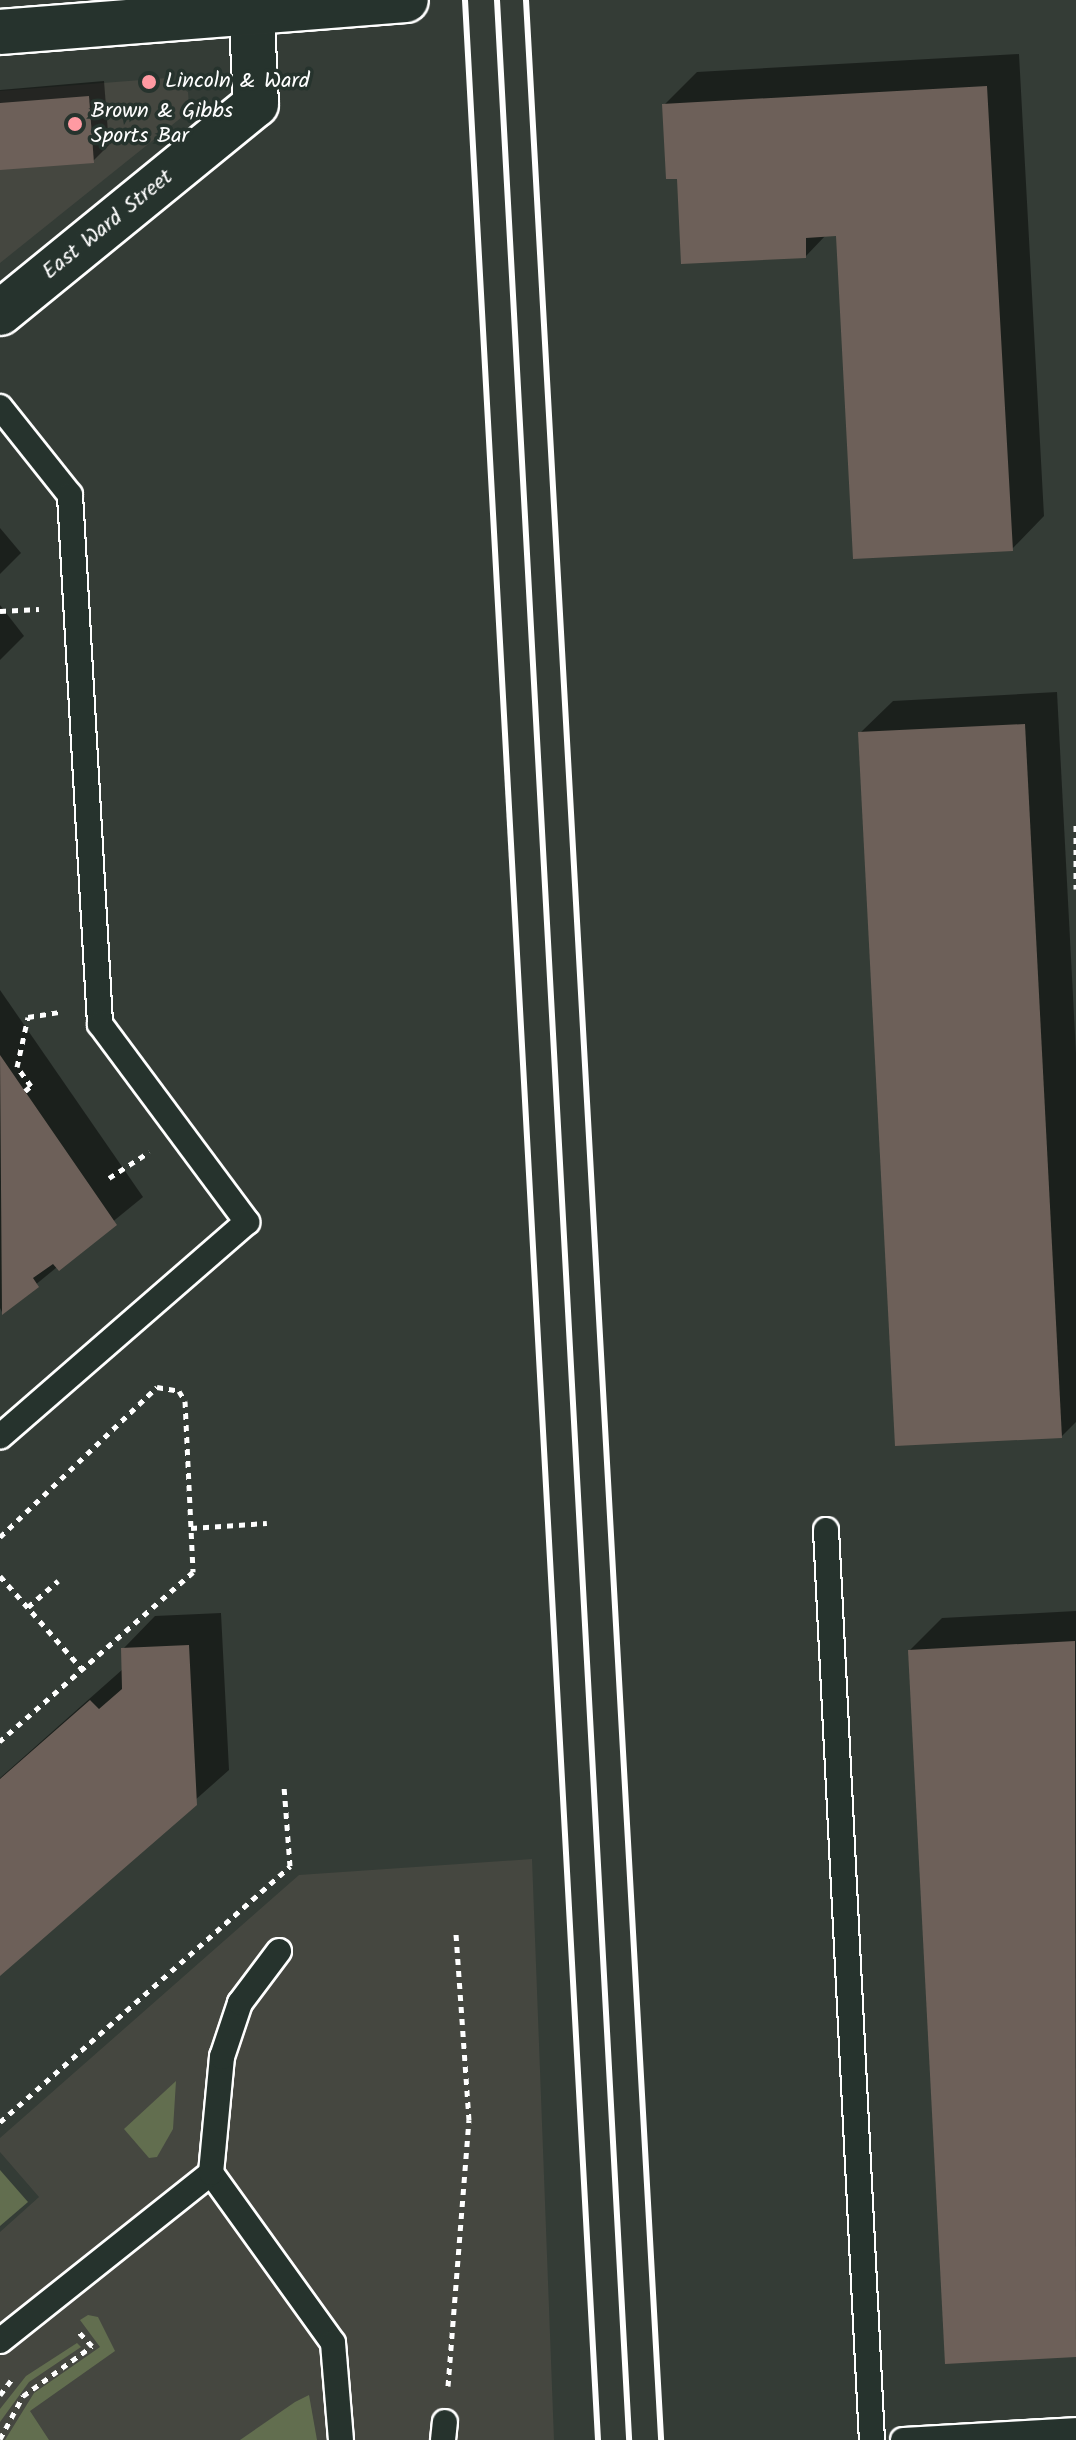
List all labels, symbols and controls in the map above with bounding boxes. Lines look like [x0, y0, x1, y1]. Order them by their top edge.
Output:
place label: Lincoln & Ward [165, 69, 310, 95]
marker: Lincoln & Ward [140, 73, 158, 91]
place label: Brown & Gibbs Sports Bar [91, 98, 233, 150]
marker: Brown & Gibbs Sports Bar [66, 115, 84, 133]
street label: East Ward Street [37, 164, 179, 286]

